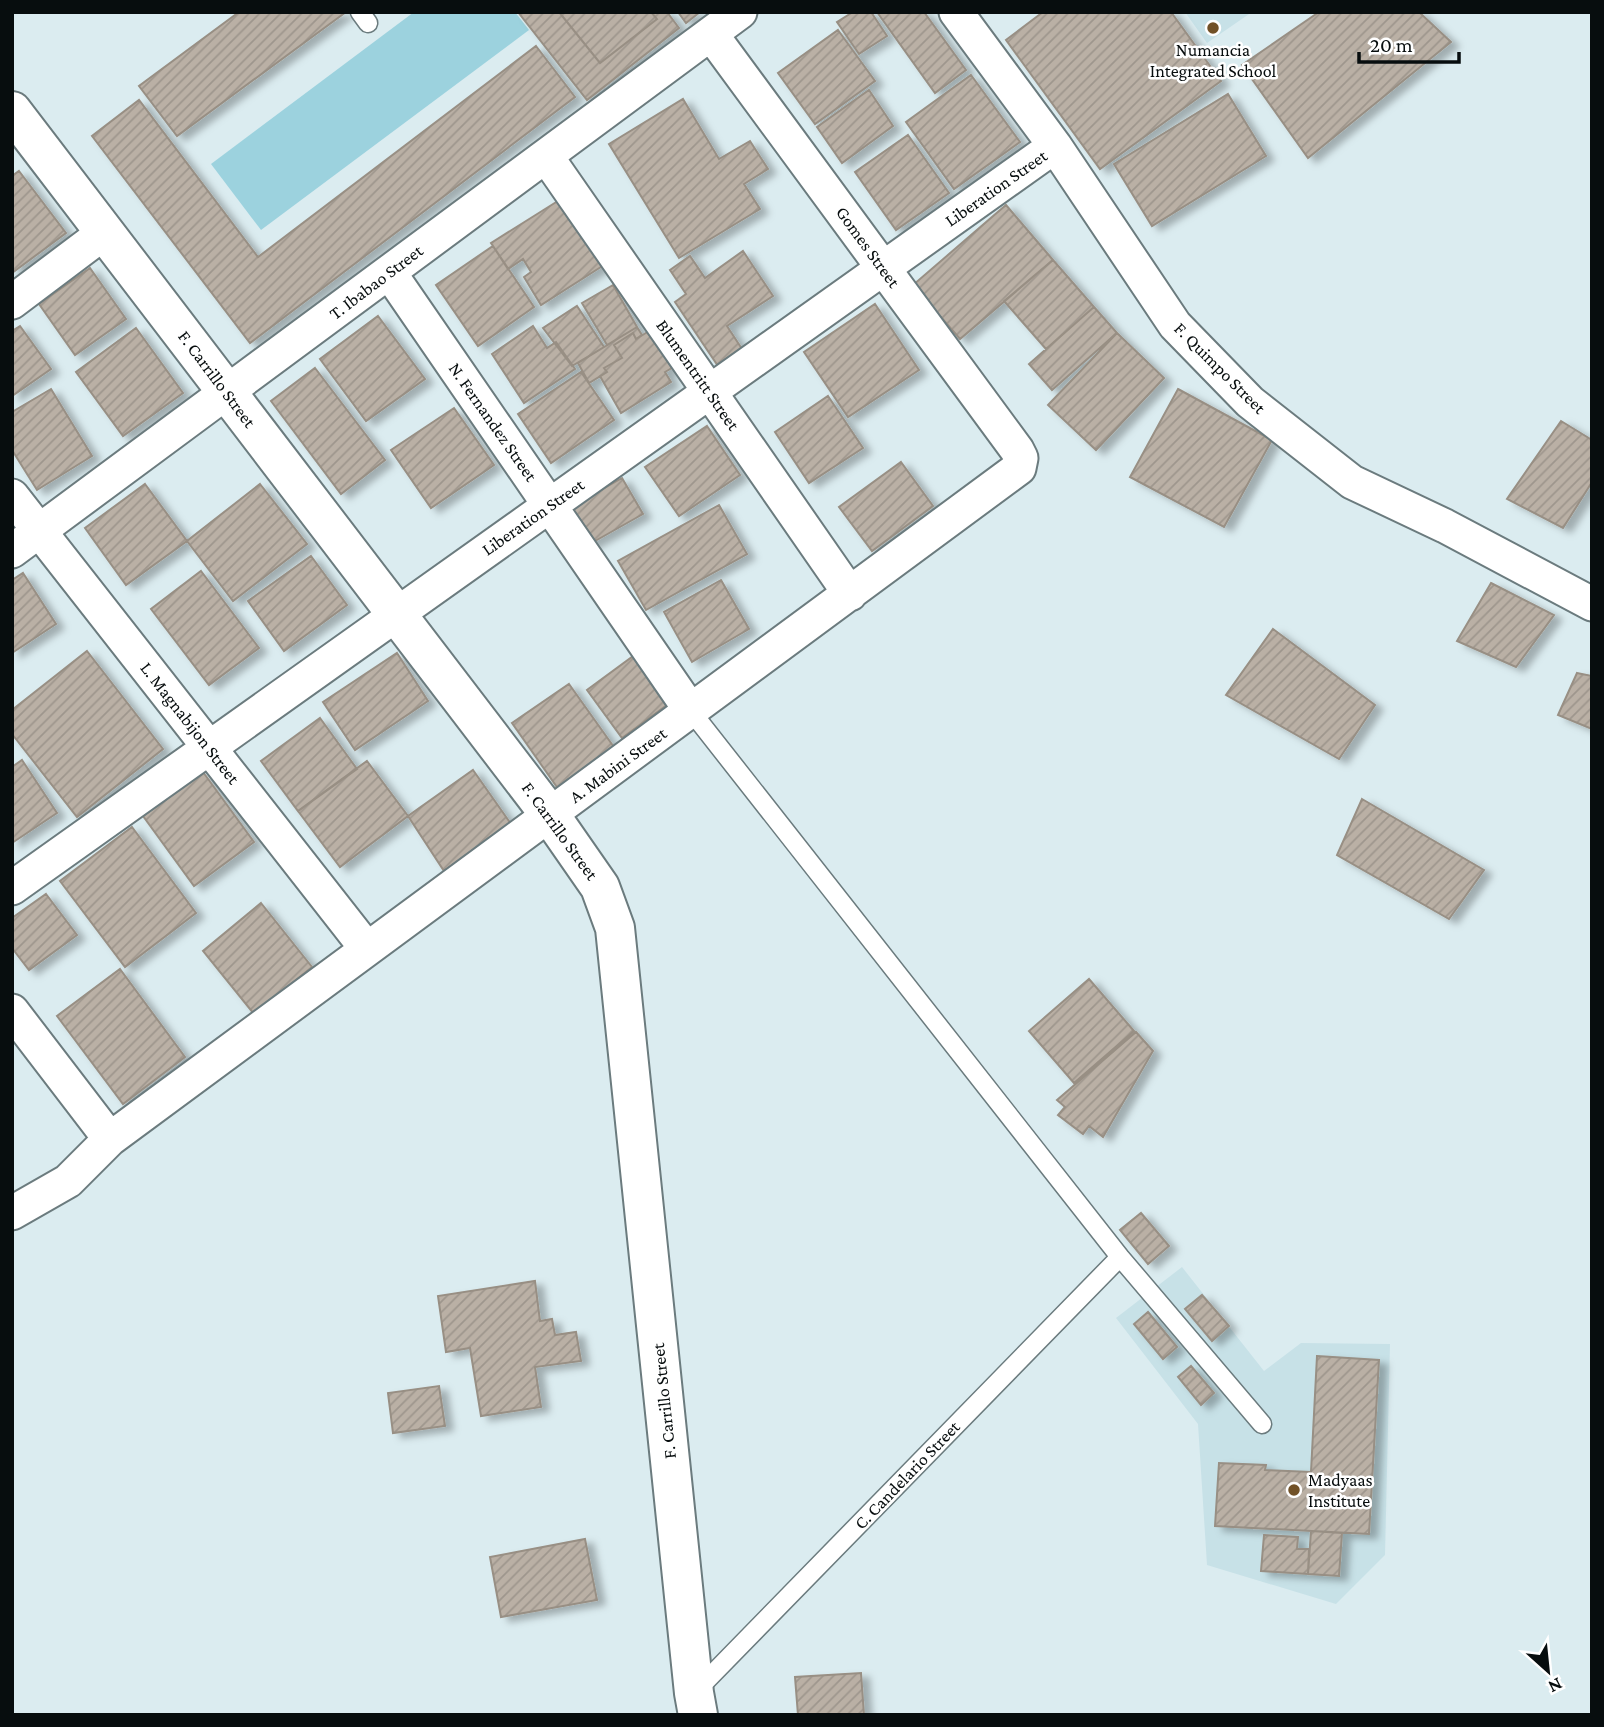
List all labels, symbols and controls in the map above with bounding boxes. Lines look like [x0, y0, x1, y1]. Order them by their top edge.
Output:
marker: Numancia Integrated School [1205, 20, 1221, 36]
scale bar [1359, 21, 1459, 65]
text: 20 m [1370, 33, 1413, 57]
place label: Numancia Integrated School [1150, 40, 1277, 81]
street label: Liberation Street [941, 145, 1052, 231]
street label: Gomes Street [832, 203, 905, 292]
street label: T. Ibabao Street [325, 240, 427, 324]
street label: Blumentritt Street [652, 316, 744, 435]
street label: F. Quimpo Street [1170, 318, 1270, 418]
street label: F. Carrillo Street [174, 327, 261, 432]
street label: N. Fernandez Street [445, 359, 542, 486]
street label: Liberation Street [478, 474, 589, 560]
street label: L. Magnabijon Street [135, 658, 244, 789]
street label: A. Mabini Street [566, 723, 671, 807]
street label: F. Carrillo Street [518, 778, 603, 885]
street label: F. Carrillo Street [648, 1341, 680, 1460]
street label: C. Candelario Street [850, 1416, 964, 1533]
place label: Madyaas Institute [1308, 1470, 1373, 1511]
marker: Madyaas Institute [1286, 1482, 1302, 1498]
north arrow [1513, 1636, 1583, 1706]
text: N [1545, 1673, 1566, 1698]

